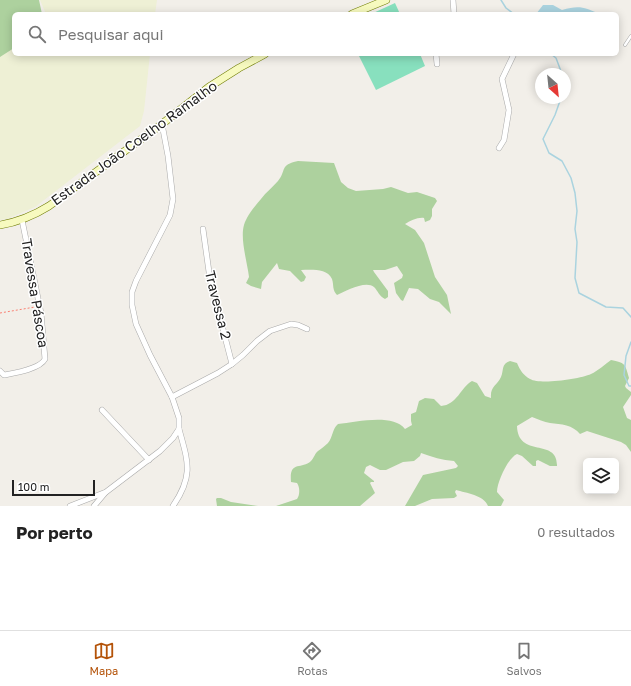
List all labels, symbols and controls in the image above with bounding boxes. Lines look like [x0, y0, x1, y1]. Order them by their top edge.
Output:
search box [12, 12, 619, 56]
icon: search [26, 23, 48, 45]
text: Pesquisar aqui [58, 25, 163, 43]
north arrow [535, 68, 571, 104]
street label: Estrada João Coelho Ramalho [47, 77, 220, 209]
street label: Travessa Páscoa [18, 237, 53, 349]
street label: Travessa 2 [202, 269, 235, 341]
map controls [583, 458, 619, 494]
button: layers [583, 458, 619, 494]
scale bar [12, 478, 95, 497]
text: 100 m [18, 480, 49, 493]
text: Por perto [16, 522, 93, 543]
text: 0 resultados [537, 524, 615, 540]
tab: Mapa [89, 640, 118, 677]
tab: Rotas [297, 640, 328, 677]
tab: Salvos [507, 640, 541, 677]

